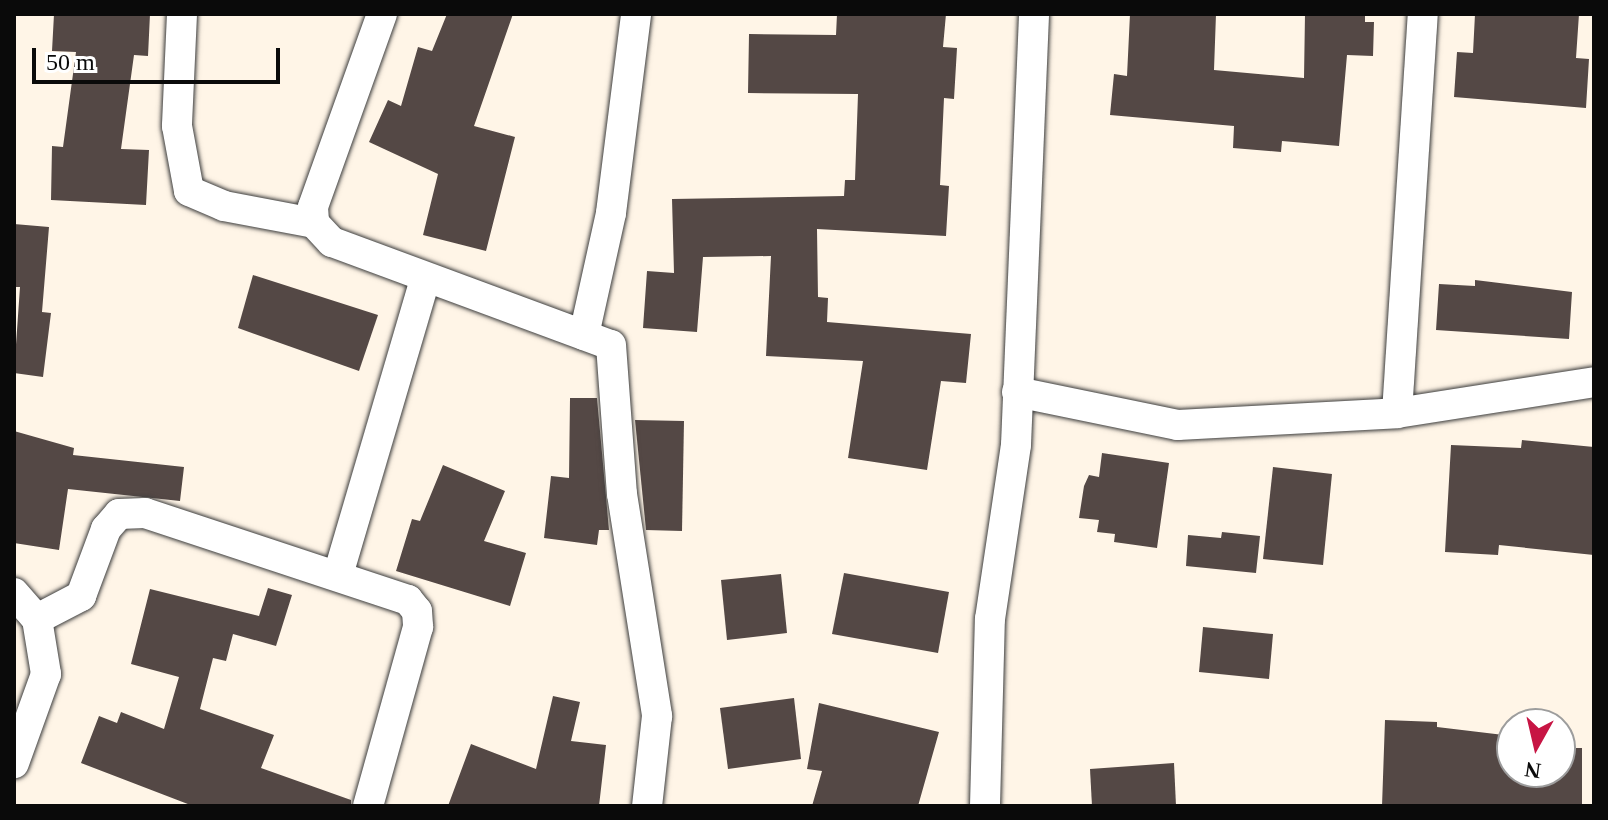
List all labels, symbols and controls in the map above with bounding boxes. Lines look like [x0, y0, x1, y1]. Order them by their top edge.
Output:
scale bar [36, 32, 284, 82]
text: 50 m [46, 49, 95, 75]
north arrow [1496, 708, 1576, 788]
text: N [1523, 757, 1542, 784]

